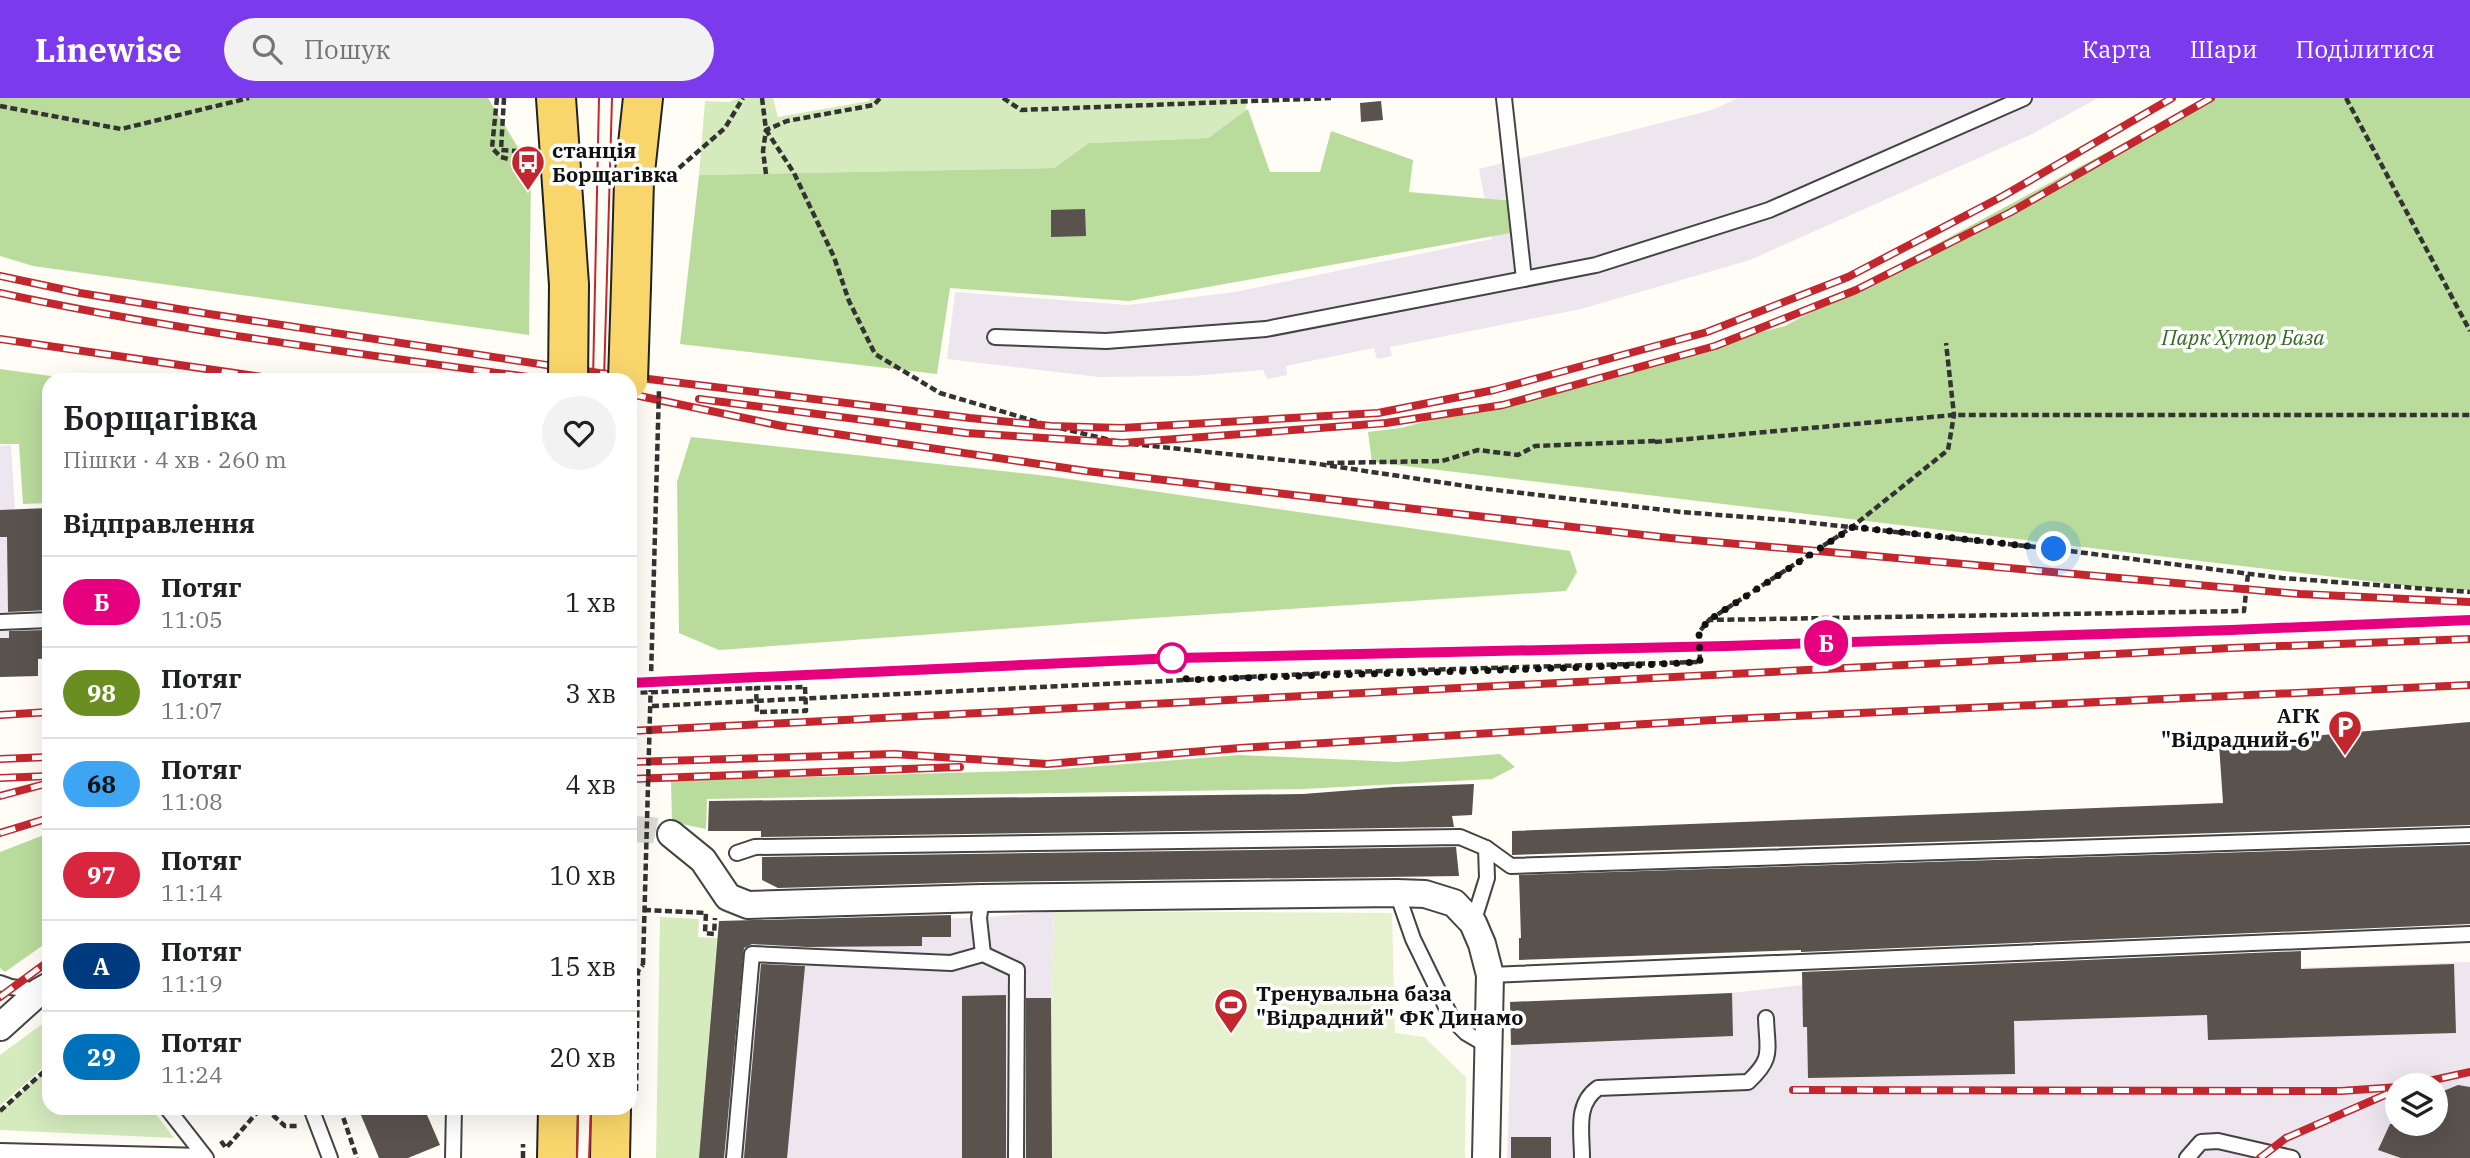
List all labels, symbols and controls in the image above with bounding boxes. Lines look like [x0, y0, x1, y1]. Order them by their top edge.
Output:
search box [224, 18, 714, 81]
text: Linewise [35, 28, 182, 71]
icon: search [248, 30, 286, 68]
text: Пошук [304, 32, 390, 66]
text: Карта [2082, 33, 2152, 65]
text: Шари [2190, 33, 2258, 65]
text: Поділитися [2296, 33, 2435, 65]
place label: станція Борщагівка [552, 136, 678, 188]
bus stop icon: станція Борщагівка [509, 143, 547, 192]
park label: Парк Хутор База [2160, 323, 2325, 351]
text: Борщагівка [63, 396, 258, 439]
button: heart [542, 396, 616, 470]
text: Пішки · 4 хв · 260 m [63, 444, 287, 474]
text: Відправлення [63, 506, 255, 540]
your location [2036, 531, 2071, 566]
text: Потяг [161, 570, 242, 604]
text: 1 хв [565, 585, 616, 619]
text: Б [94, 586, 109, 618]
text: 11:05 [161, 604, 223, 634]
line badge: Б [1803, 620, 1849, 666]
text: Б [1818, 627, 1834, 659]
unlabelled marker [1157, 643, 1187, 673]
text: Потяг [161, 661, 242, 695]
text: 3 хв [565, 676, 616, 710]
text: 98 [87, 677, 116, 709]
text: 11:07 [161, 695, 223, 725]
place label: АГК "Відрадний-6" [2161, 701, 2320, 753]
parking icon: АГК "Відрадний-6" [2326, 708, 2364, 757]
text: Потяг [161, 752, 242, 786]
text: 4 хв [565, 767, 616, 801]
text: 68 [87, 768, 116, 800]
text: 11:08 [161, 786, 223, 816]
text: Потяг [161, 843, 242, 877]
text: 10 хв [550, 858, 616, 892]
text: 97 [87, 859, 116, 891]
text: 11:14 [161, 877, 223, 907]
text: Потяг [161, 934, 242, 968]
text: 15 хв [550, 949, 616, 983]
text: A [93, 950, 110, 982]
text: 11:19 [161, 968, 223, 998]
place label: Тренувальна база "Відрадний" ФК Динамо [1256, 979, 1523, 1031]
sports icon: Тренувальна база "Відрадний" ФК Динамо [1212, 986, 1250, 1035]
text: Потяг [161, 1025, 242, 1059]
text: 20 хв [550, 1040, 616, 1074]
text: 29 [87, 1041, 116, 1073]
text: 11:24 [161, 1059, 223, 1089]
map controls [2385, 1073, 2448, 1136]
button: layers [2385, 1073, 2448, 1136]

